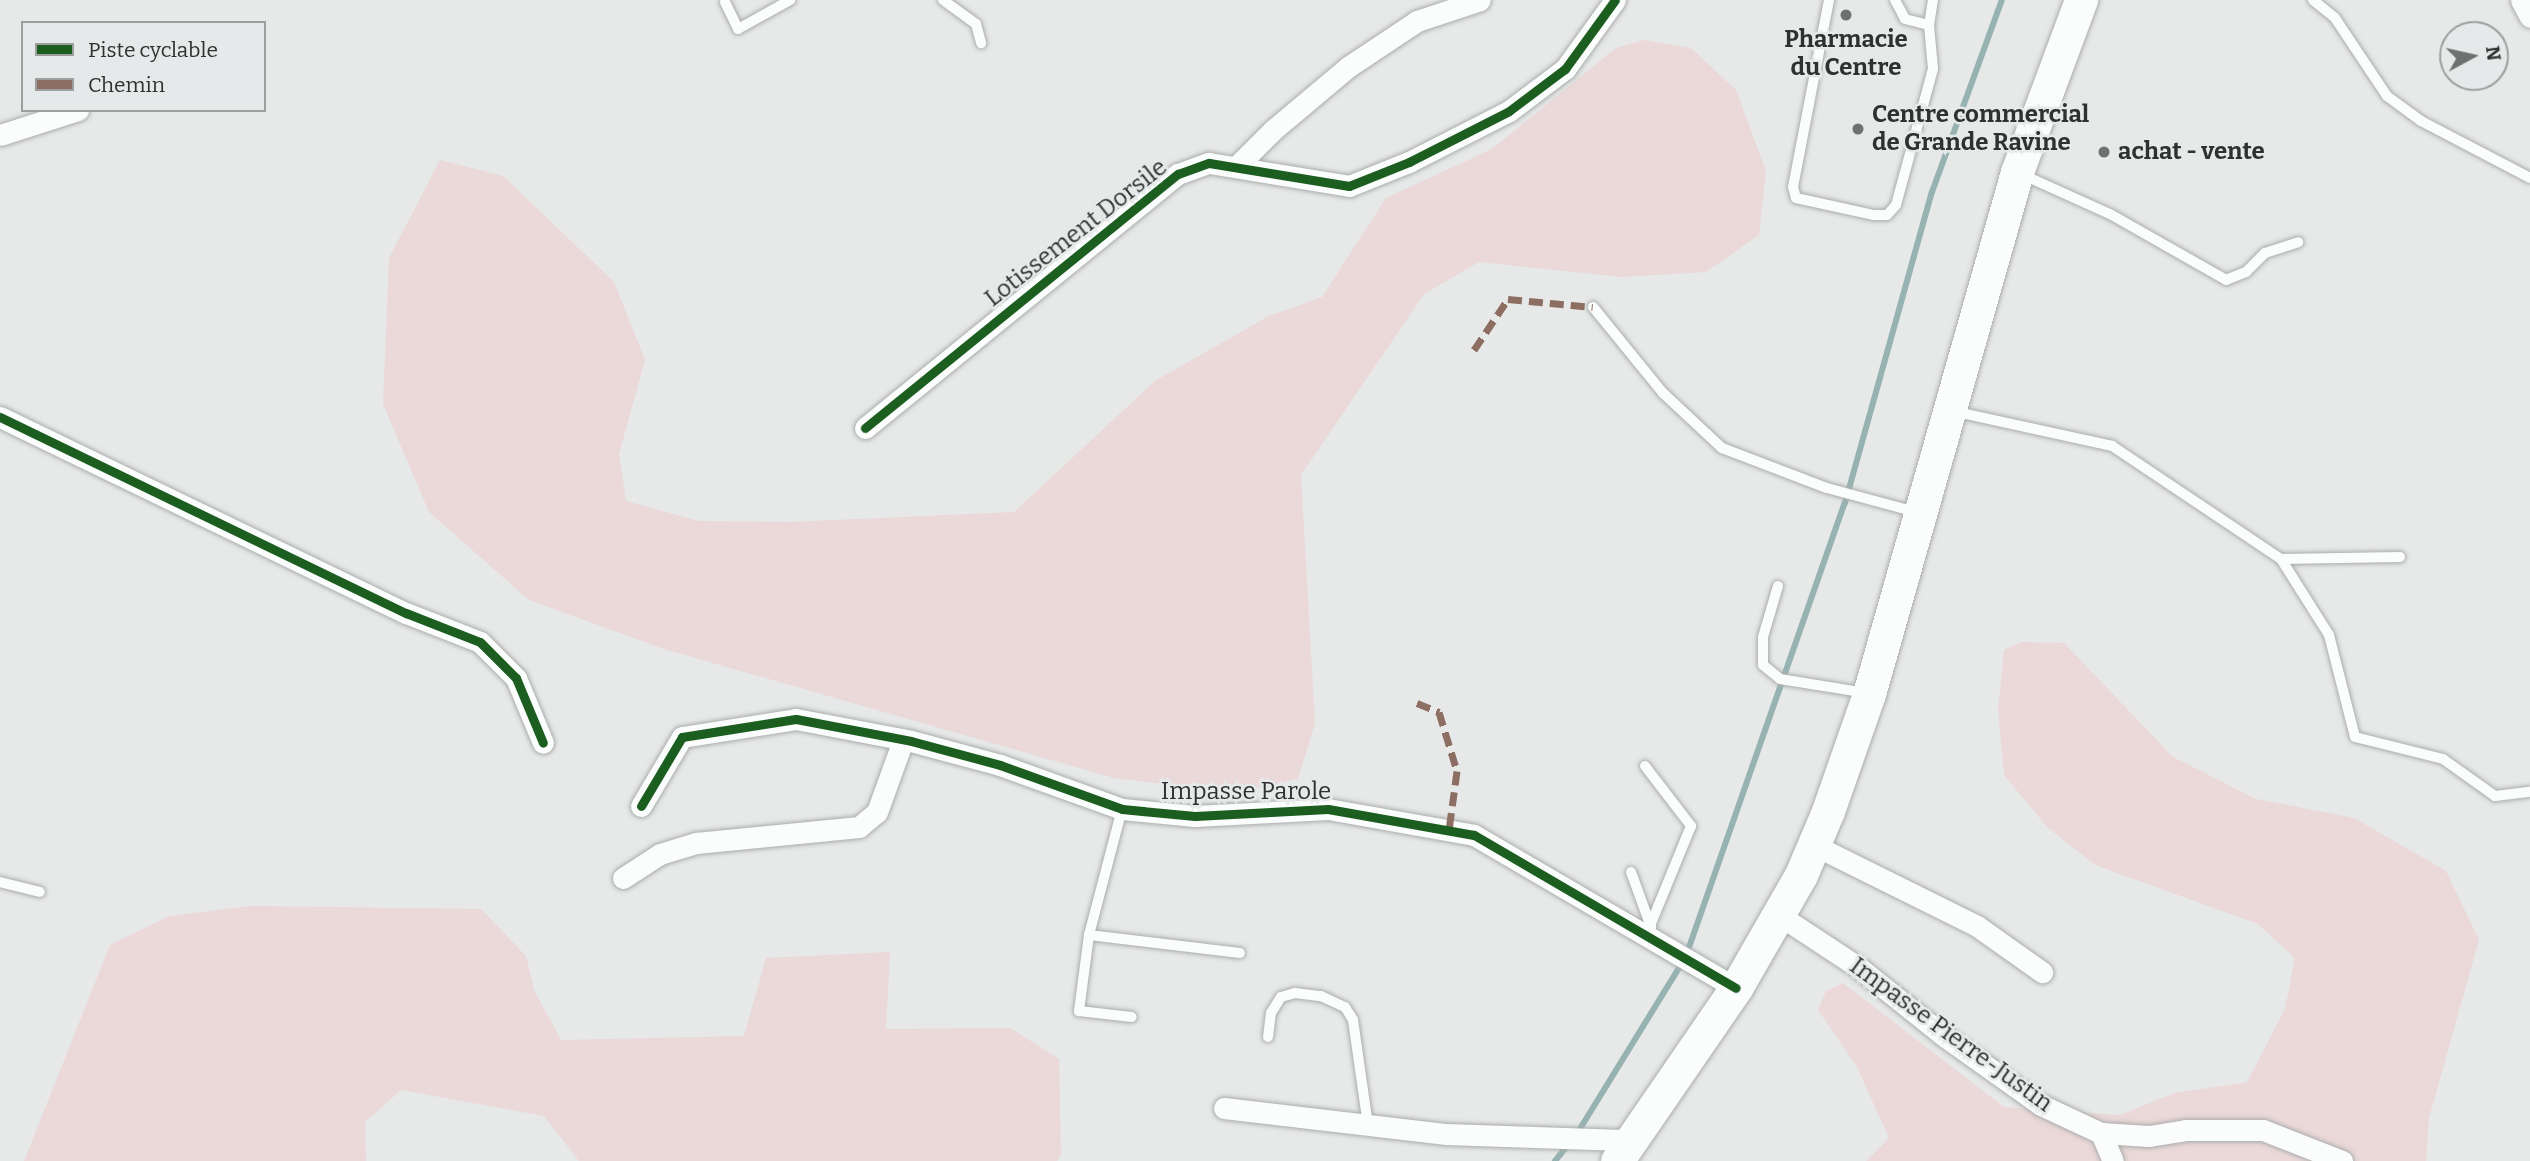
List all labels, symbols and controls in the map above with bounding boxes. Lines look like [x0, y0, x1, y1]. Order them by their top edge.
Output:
marker: Pharmacie du Centre [1838, 7, 1854, 23]
legend [21, 21, 266, 112]
north arrow [2439, 21, 2509, 91]
place label: Pharmacie du Centre [1784, 26, 1908, 82]
text: Piste cyclable [88, 37, 218, 63]
text: N [2481, 44, 2506, 62]
text: Chemin [88, 72, 165, 98]
place label: Centre commercial de Grande Ravine [1872, 101, 2089, 157]
marker: Centre commercial de Grande Ravine [1850, 121, 1866, 137]
place label: achat - vente [2118, 138, 2265, 166]
marker: achat - vente [2096, 144, 2112, 160]
street label: Lotissement Dorsile [979, 153, 1173, 313]
street label: Impasse Parole [1161, 778, 1331, 806]
street label: Impasse Pierre-Justin [1844, 952, 2058, 1118]

